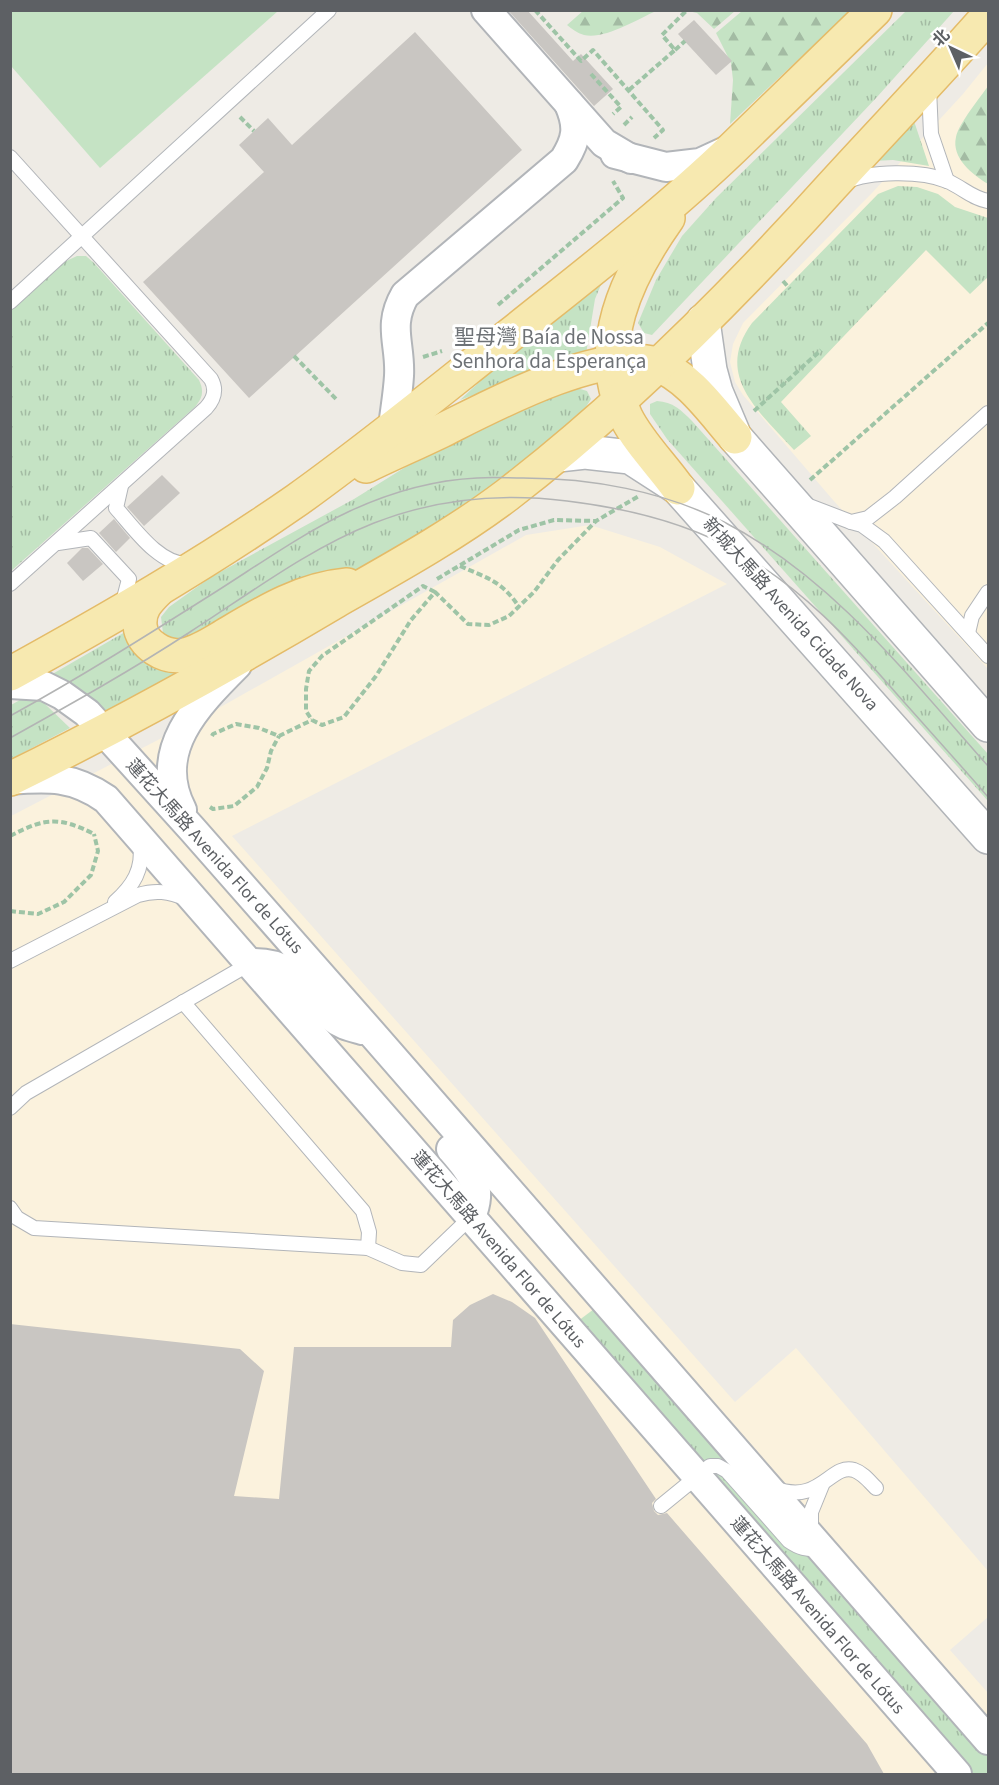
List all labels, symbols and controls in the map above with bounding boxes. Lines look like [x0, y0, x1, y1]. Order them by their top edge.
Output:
north arrow [921, 18, 981, 78]
text: 北 [928, 24, 955, 51]
district label: 聖母灣 Baía de Nossa Senhora da Esperança [452, 322, 646, 376]
street label: 新城大馬路 Avenida Cidade Nova [697, 512, 884, 716]
street label: 蓮花大馬路 Avenida Flor de Lótus [120, 753, 309, 959]
street label: 蓮花大馬路 Avenida Flor de Lótus [406, 1145, 592, 1354]
street label: 蓮花大馬路 Avenida Flor de Lótus [725, 1511, 911, 1720]

